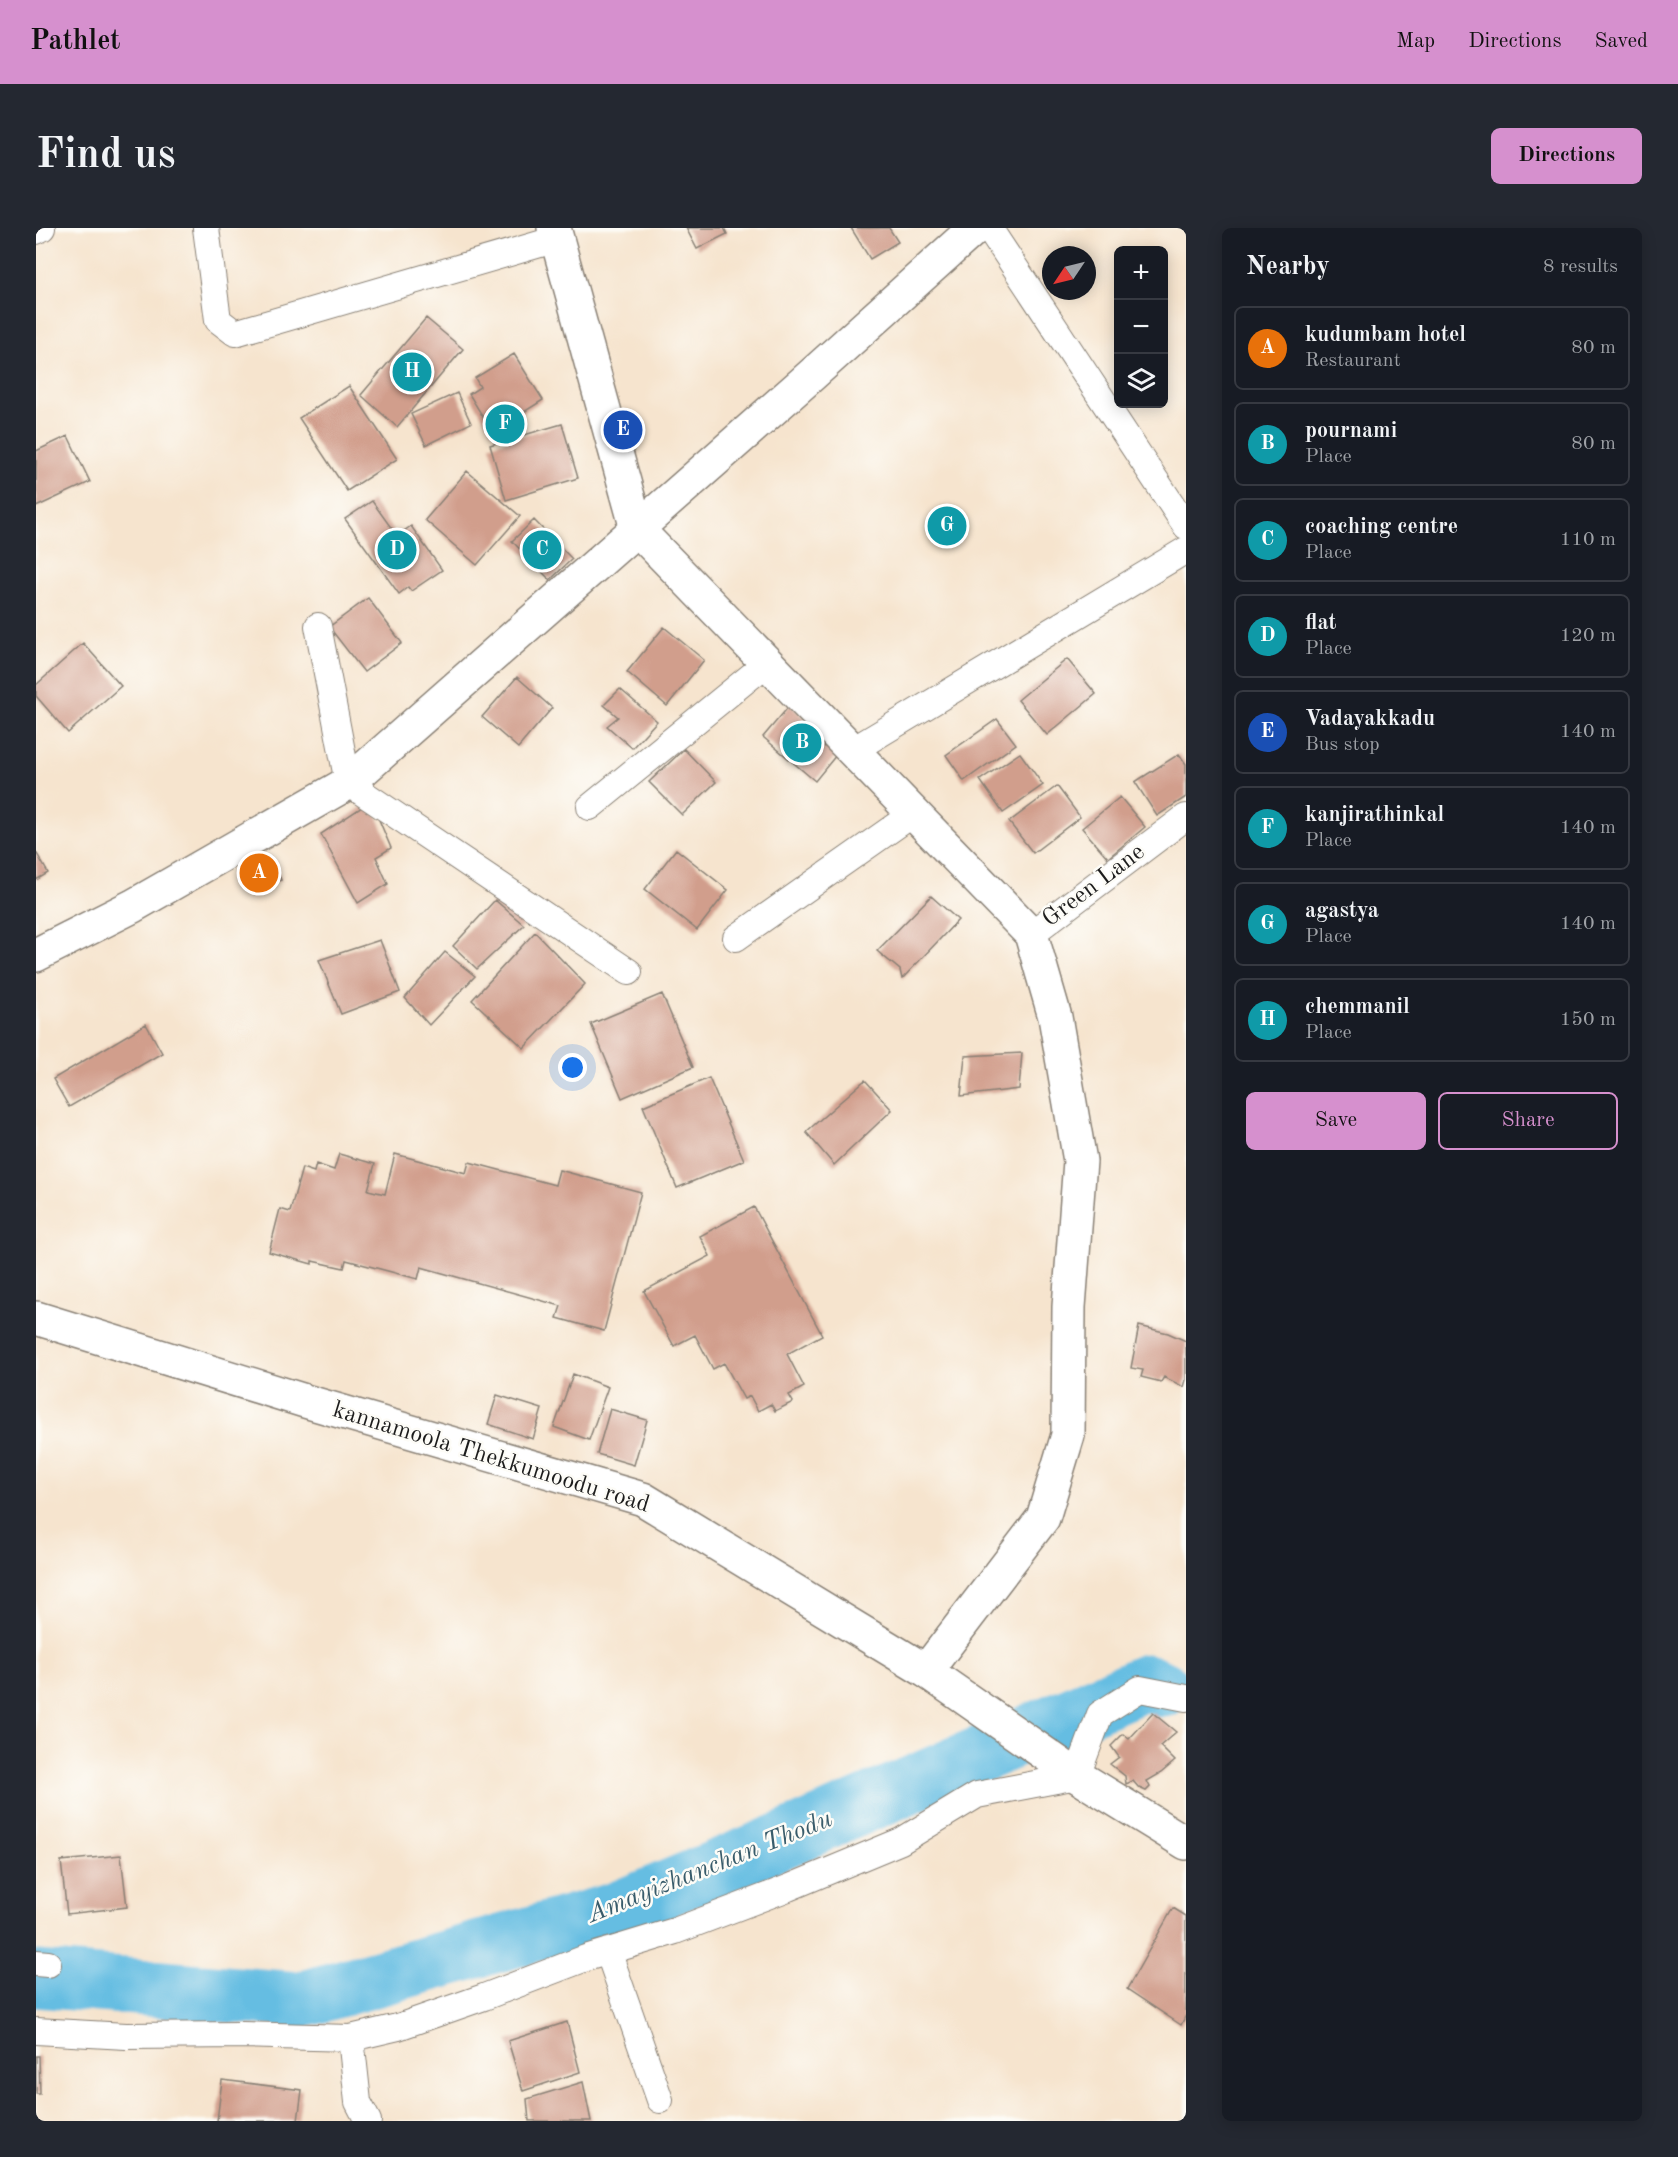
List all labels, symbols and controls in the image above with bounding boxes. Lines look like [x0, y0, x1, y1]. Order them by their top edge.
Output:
text: Pathlet [30, 28, 121, 56]
text: Map [1396, 31, 1435, 52]
text: Directions [1468, 31, 1562, 52]
text: Saved [1595, 31, 1648, 52]
button: Directions [1491, 128, 1642, 184]
text: Find us [36, 135, 175, 177]
north arrow [1042, 246, 1096, 300]
map controls [1114, 246, 1168, 408]
button: + [1114, 246, 1168, 300]
text: Nearby [1246, 254, 1330, 280]
text: 8 results [1543, 257, 1618, 277]
button: − [1114, 300, 1168, 354]
text: kudumbam hotel [1305, 324, 1466, 346]
text: A [1260, 338, 1275, 358]
text: 80 m [1571, 338, 1616, 358]
pin: H [392, 350, 431, 394]
text: Restaurant [1305, 351, 1401, 371]
button: layers [1114, 354, 1168, 408]
pin: F [486, 402, 524, 446]
pin: E [604, 408, 642, 452]
text: pournami [1305, 420, 1397, 442]
text: B [1260, 434, 1275, 454]
text: 80 m [1571, 434, 1616, 454]
text: Place [1305, 447, 1352, 467]
pin: G [928, 504, 966, 548]
text: coaching centre [1305, 516, 1458, 538]
pin: D [378, 528, 416, 572]
pin: C [522, 528, 562, 572]
text: C [1261, 530, 1274, 550]
text: 110 m [1560, 530, 1616, 550]
text: Place [1305, 543, 1352, 563]
text: flat [1305, 612, 1337, 634]
text: D [1260, 626, 1275, 646]
text: 120 m [1560, 626, 1616, 646]
text: Place [1305, 639, 1352, 659]
text: Vadayakkadu [1305, 708, 1435, 730]
pin: B [782, 720, 822, 766]
text: E [1261, 722, 1274, 742]
text: 140 m [1560, 722, 1616, 742]
text: Bus stop [1305, 735, 1380, 755]
text: kanjirathinkal [1305, 804, 1444, 826]
text: F [1261, 818, 1274, 838]
text: 140 m [1560, 818, 1616, 838]
text: Place [1305, 831, 1352, 851]
street label: Green Lane [1039, 840, 1149, 932]
pin: A [240, 850, 278, 896]
text: agastya [1305, 900, 1379, 922]
text: G [1260, 914, 1275, 934]
text: 140 m [1560, 914, 1616, 934]
text: Place [1305, 927, 1352, 947]
text: chemmanil [1305, 996, 1410, 1018]
text: H [1259, 1010, 1276, 1030]
text: 150 m [1560, 1010, 1616, 1030]
text: Place [1305, 1023, 1352, 1043]
your location [558, 1053, 587, 1082]
button: Save [1246, 1092, 1426, 1150]
button: Share [1438, 1092, 1618, 1150]
street label: kannamoola Thekkumoodu road [330, 1398, 652, 1518]
water label: Amayizhanchan Thodu [582, 1806, 836, 1929]

